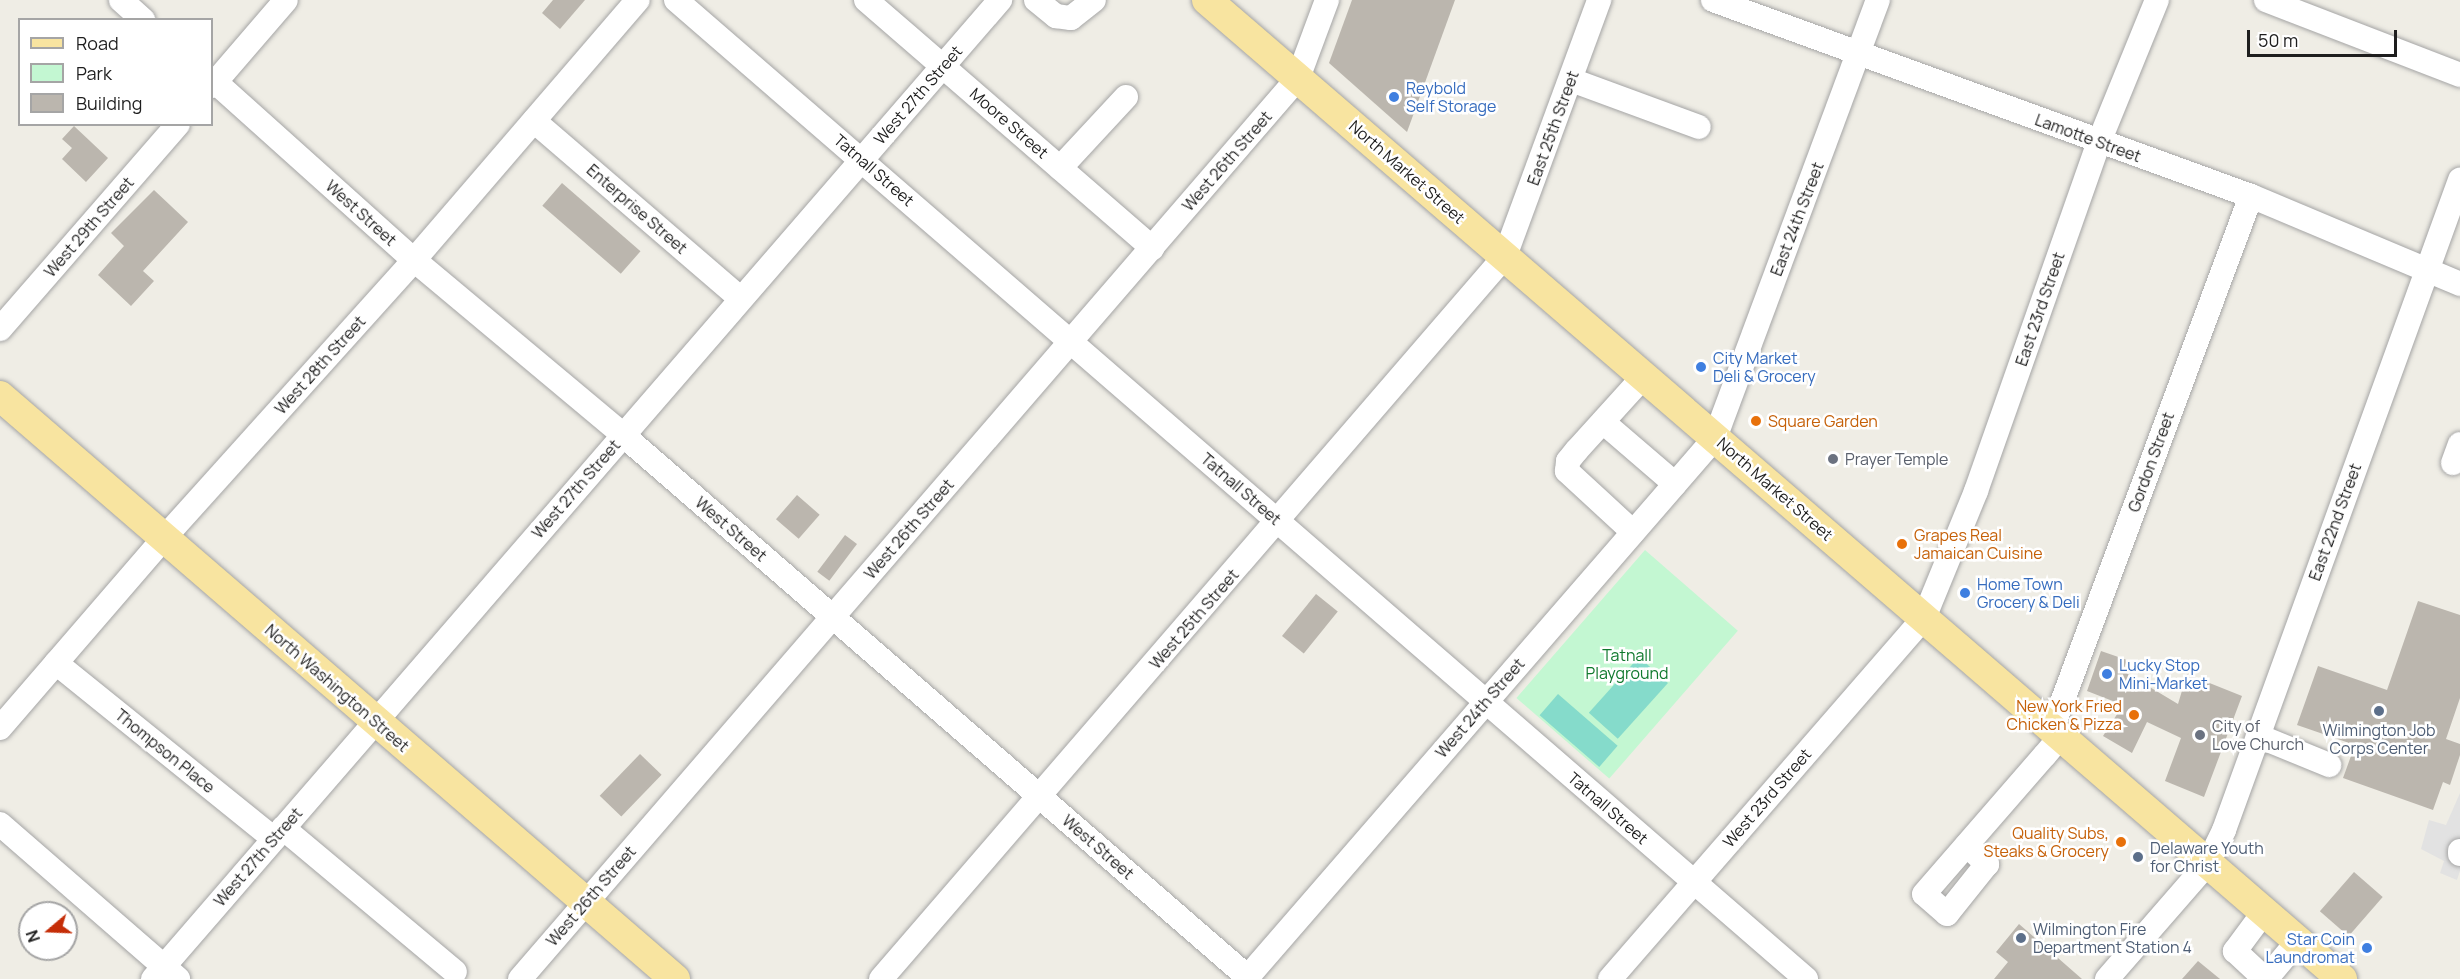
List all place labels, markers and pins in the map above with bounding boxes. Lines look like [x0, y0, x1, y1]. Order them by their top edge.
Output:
place label: Reybold Self Storage [1406, 78, 1496, 116]
marker: Reybold Self Storage [1387, 90, 1401, 104]
place label: City Market Deli & Grocery [1713, 348, 1816, 386]
marker: City Market Deli & Grocery [1694, 360, 1708, 374]
place label: Square Garden [1768, 411, 1878, 431]
marker: Square Garden [1749, 414, 1763, 428]
place label: Prayer Temple [1845, 449, 1948, 469]
marker: Prayer Temple [1826, 452, 1840, 466]
place label: Grapes Real Jamaican Cuisine [1914, 525, 2043, 563]
marker: Grapes Real Jamaican Cuisine [1895, 537, 1909, 551]
place label: Home Town Grocery & Deli [1977, 574, 2080, 612]
marker: Home Town Grocery & Deli [1958, 586, 1972, 600]
place label: Lucky Stop Mini-Market [2119, 655, 2208, 693]
marker: Lucky Stop Mini-Market [2100, 667, 2114, 681]
place label: New York Fried Chicken & Pizza [2006, 696, 2122, 734]
marker: Wilmington Job Corps Center [2372, 704, 2386, 718]
marker: New York Fried Chicken & Pizza [2127, 708, 2141, 722]
place label: City of Love Church [2212, 716, 2304, 754]
place label: Wilmington Job Corps Center [2322, 720, 2436, 758]
marker: City of Love Church [2193, 728, 2207, 742]
place label: Quality Subs, Steaks & Grocery [1984, 823, 2109, 861]
marker: Quality Subs, Steaks & Grocery [2114, 835, 2128, 849]
place label: Delaware Youth for Christ [2150, 838, 2264, 876]
marker: Delaware Youth for Christ [2131, 850, 2145, 864]
place label: Wilmington Fire Department Station 4 [2033, 919, 2192, 957]
place label: Star Coin Laundromat [2266, 929, 2355, 967]
marker: Wilmington Fire Department Station 4 [2014, 931, 2028, 945]
marker: Star Coin Laundromat [2360, 941, 2374, 955]

